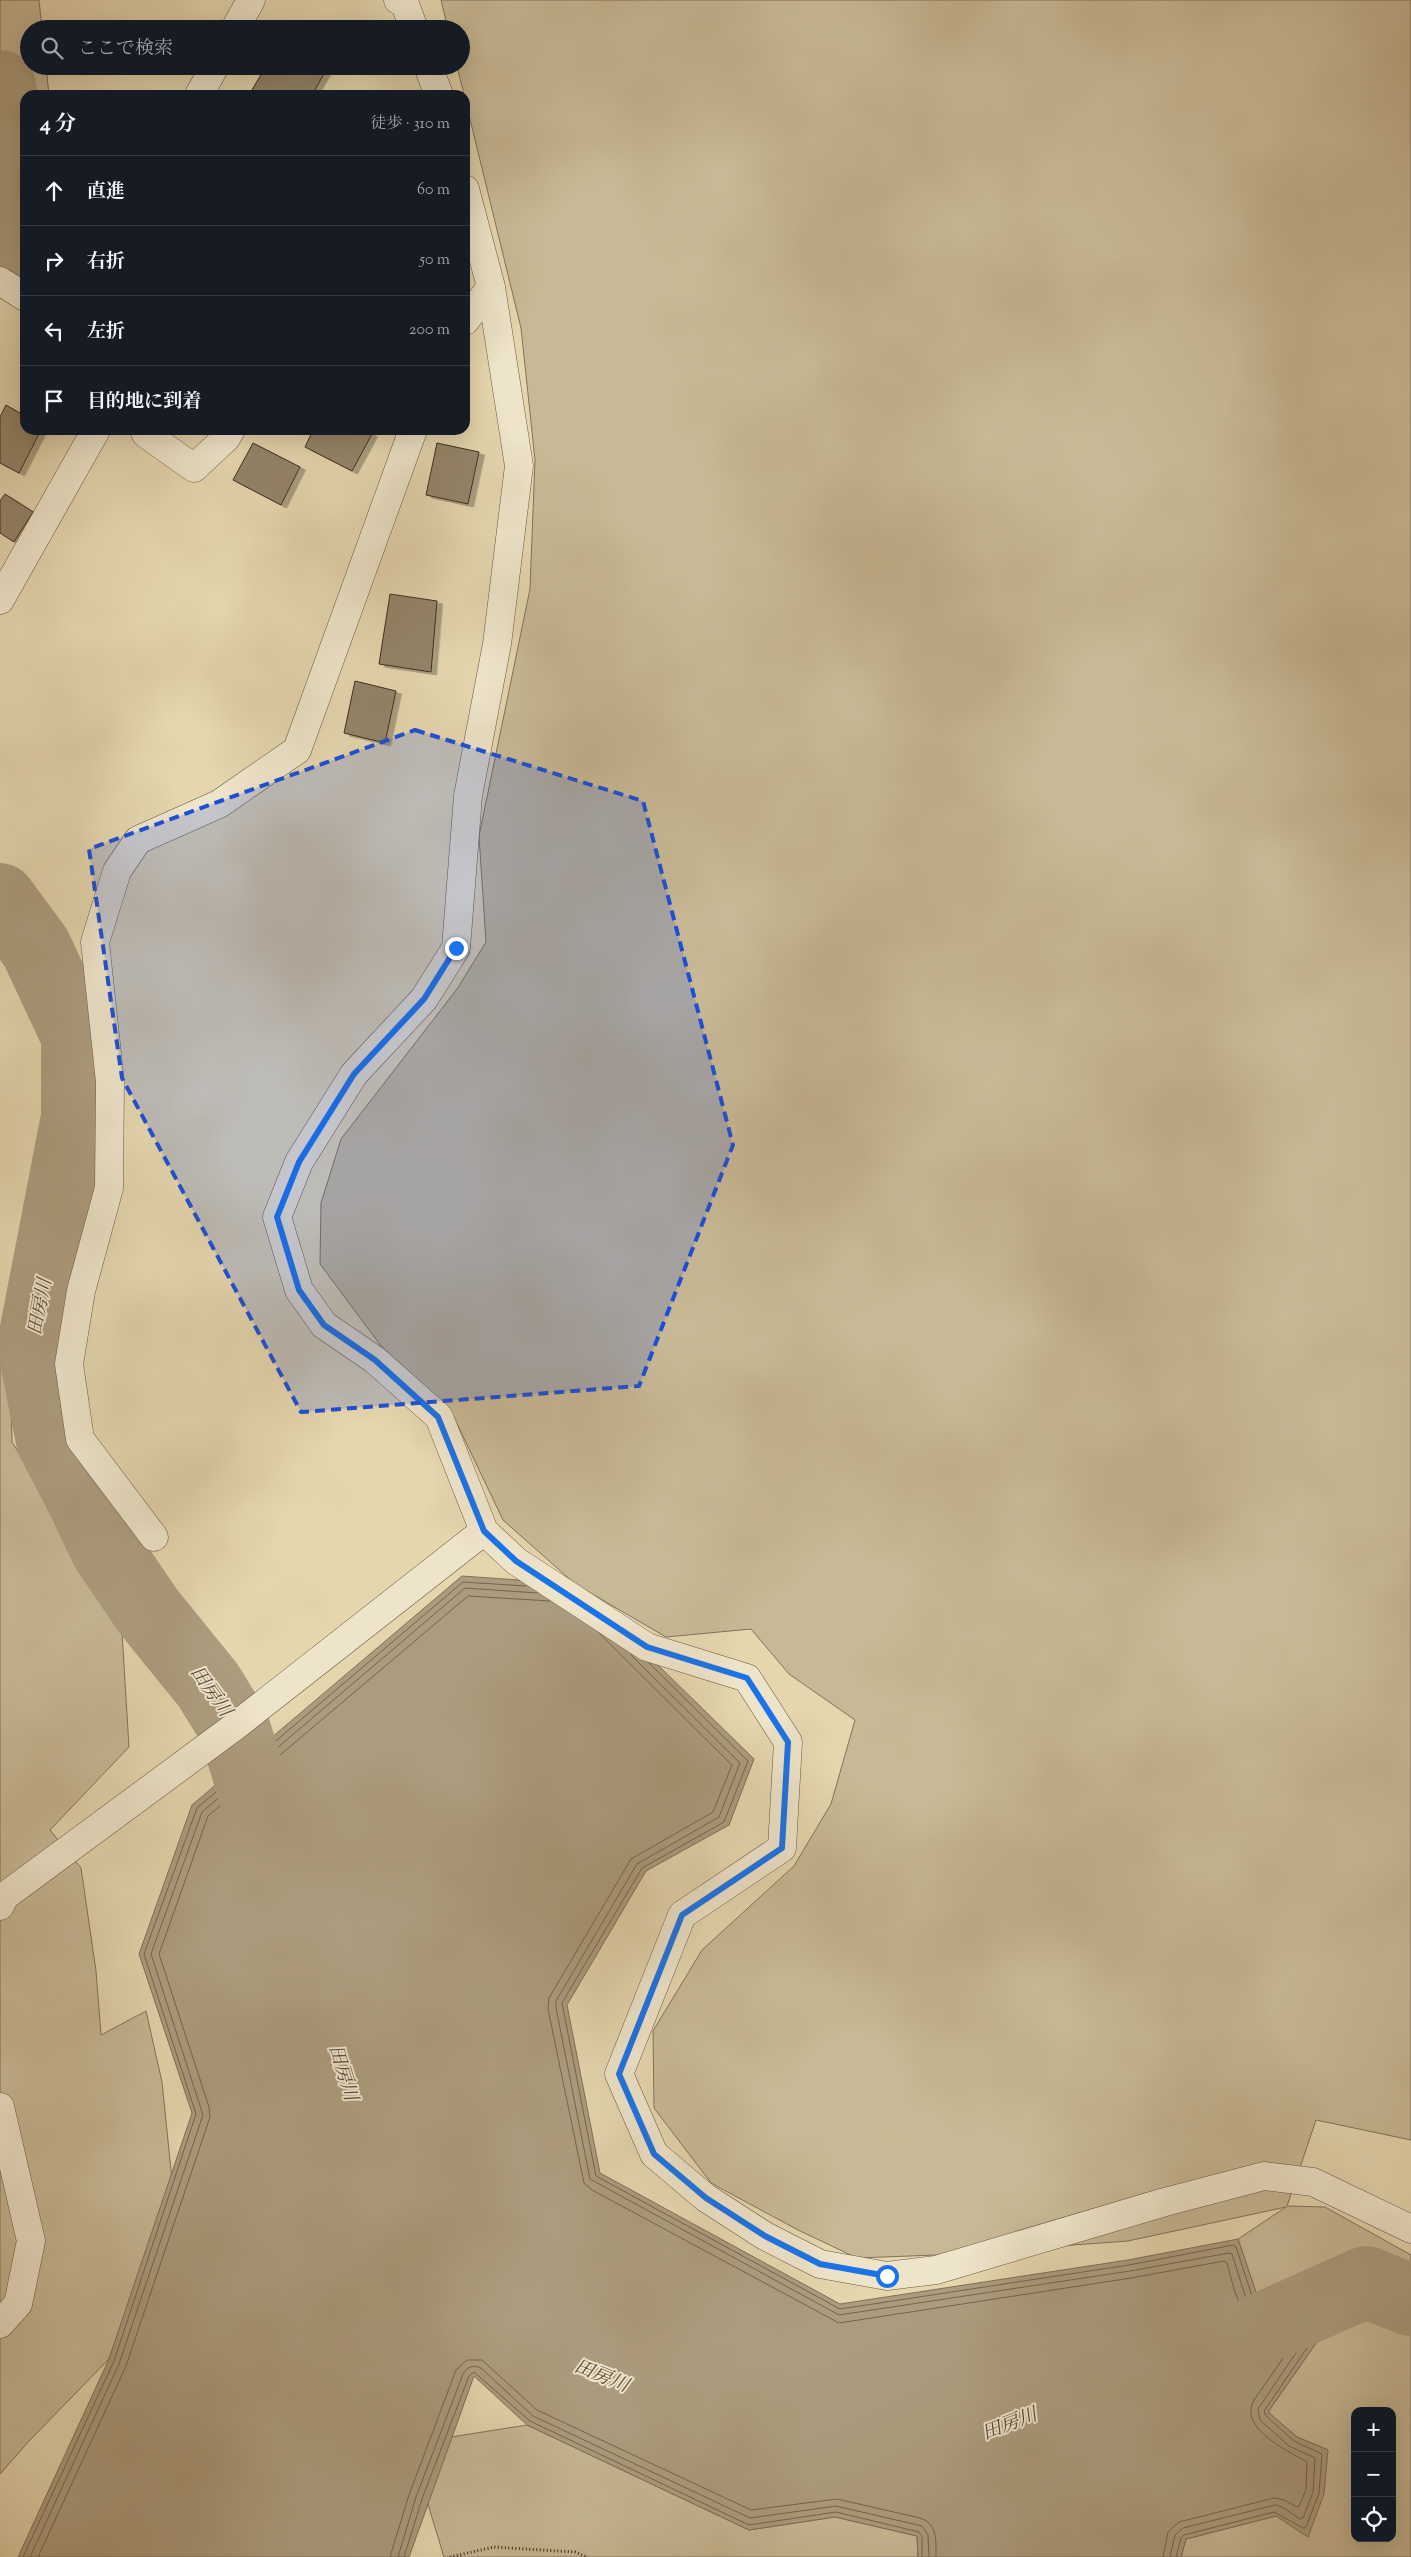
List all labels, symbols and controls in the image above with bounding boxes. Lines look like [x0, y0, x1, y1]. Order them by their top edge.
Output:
search box [20, 20, 470, 75]
icon: search [38, 34, 66, 62]
text: ここで検索 [78, 36, 173, 63]
text: 4 分 [40, 110, 76, 140]
text: 徒歩 · 310 m [370, 113, 450, 136]
icon: ahead [40, 177, 68, 205]
text: 直進 [87, 179, 125, 206]
text: 60 m [417, 179, 450, 202]
icon: right [40, 247, 68, 275]
text: 右折 [87, 249, 125, 276]
text: 50 m [419, 249, 450, 272]
icon: left [40, 317, 68, 345]
text: 左折 [87, 319, 125, 346]
text: 200 m [409, 319, 450, 342]
icon: arrive [40, 387, 68, 415]
text: 目的地に到着 [87, 389, 201, 416]
route end [445, 937, 468, 960]
water label: 田房川 [22, 1274, 60, 1338]
water label: 田房川 [183, 1661, 239, 1725]
water label: 田房川 [321, 2042, 364, 2106]
route start [876, 2265, 899, 2288]
water label: 田房川 [570, 2354, 634, 2401]
water label: 田房川 [979, 2401, 1043, 2448]
map controls [1351, 2407, 1396, 2542]
button: + [1351, 2407, 1396, 2452]
button: − [1351, 2452, 1396, 2497]
button: locate [1351, 2497, 1396, 2542]

